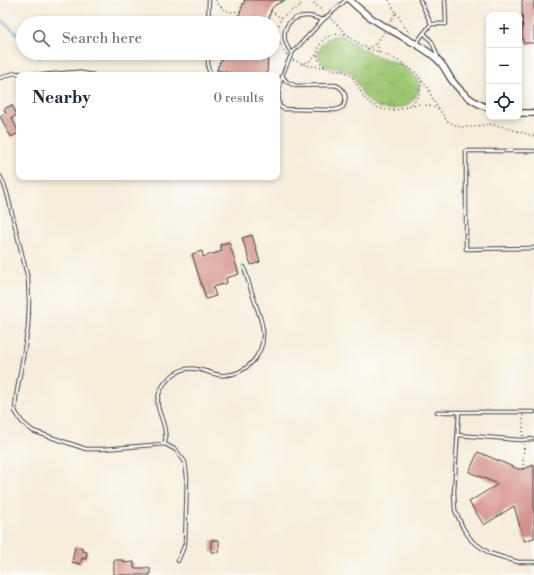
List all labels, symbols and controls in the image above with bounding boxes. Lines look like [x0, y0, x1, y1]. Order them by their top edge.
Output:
map controls [486, 12, 522, 120]
button: + [486, 12, 522, 48]
search box [16, 16, 280, 60]
icon: search [30, 27, 52, 49]
text: Search here [62, 29, 142, 48]
button: − [486, 48, 522, 84]
button: locate [486, 84, 522, 120]
text: Nearby [32, 87, 91, 109]
text: 0 results [213, 90, 264, 106]

